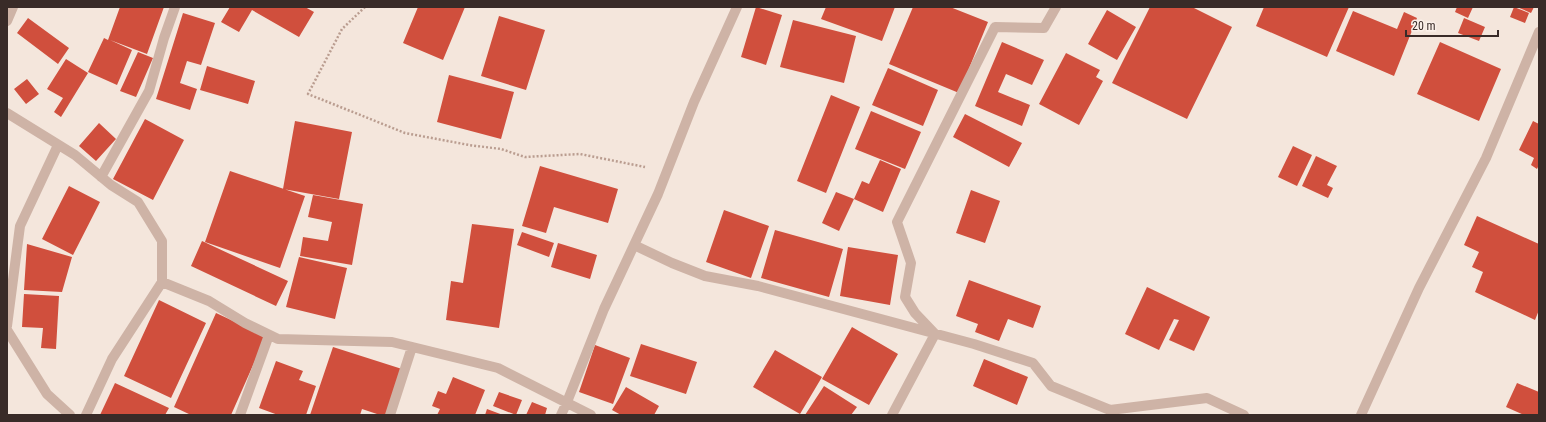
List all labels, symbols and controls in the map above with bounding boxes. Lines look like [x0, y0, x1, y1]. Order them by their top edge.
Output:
scale bar [1406, 12, 1498, 38]
text: 20 m [1412, 19, 1436, 33]

